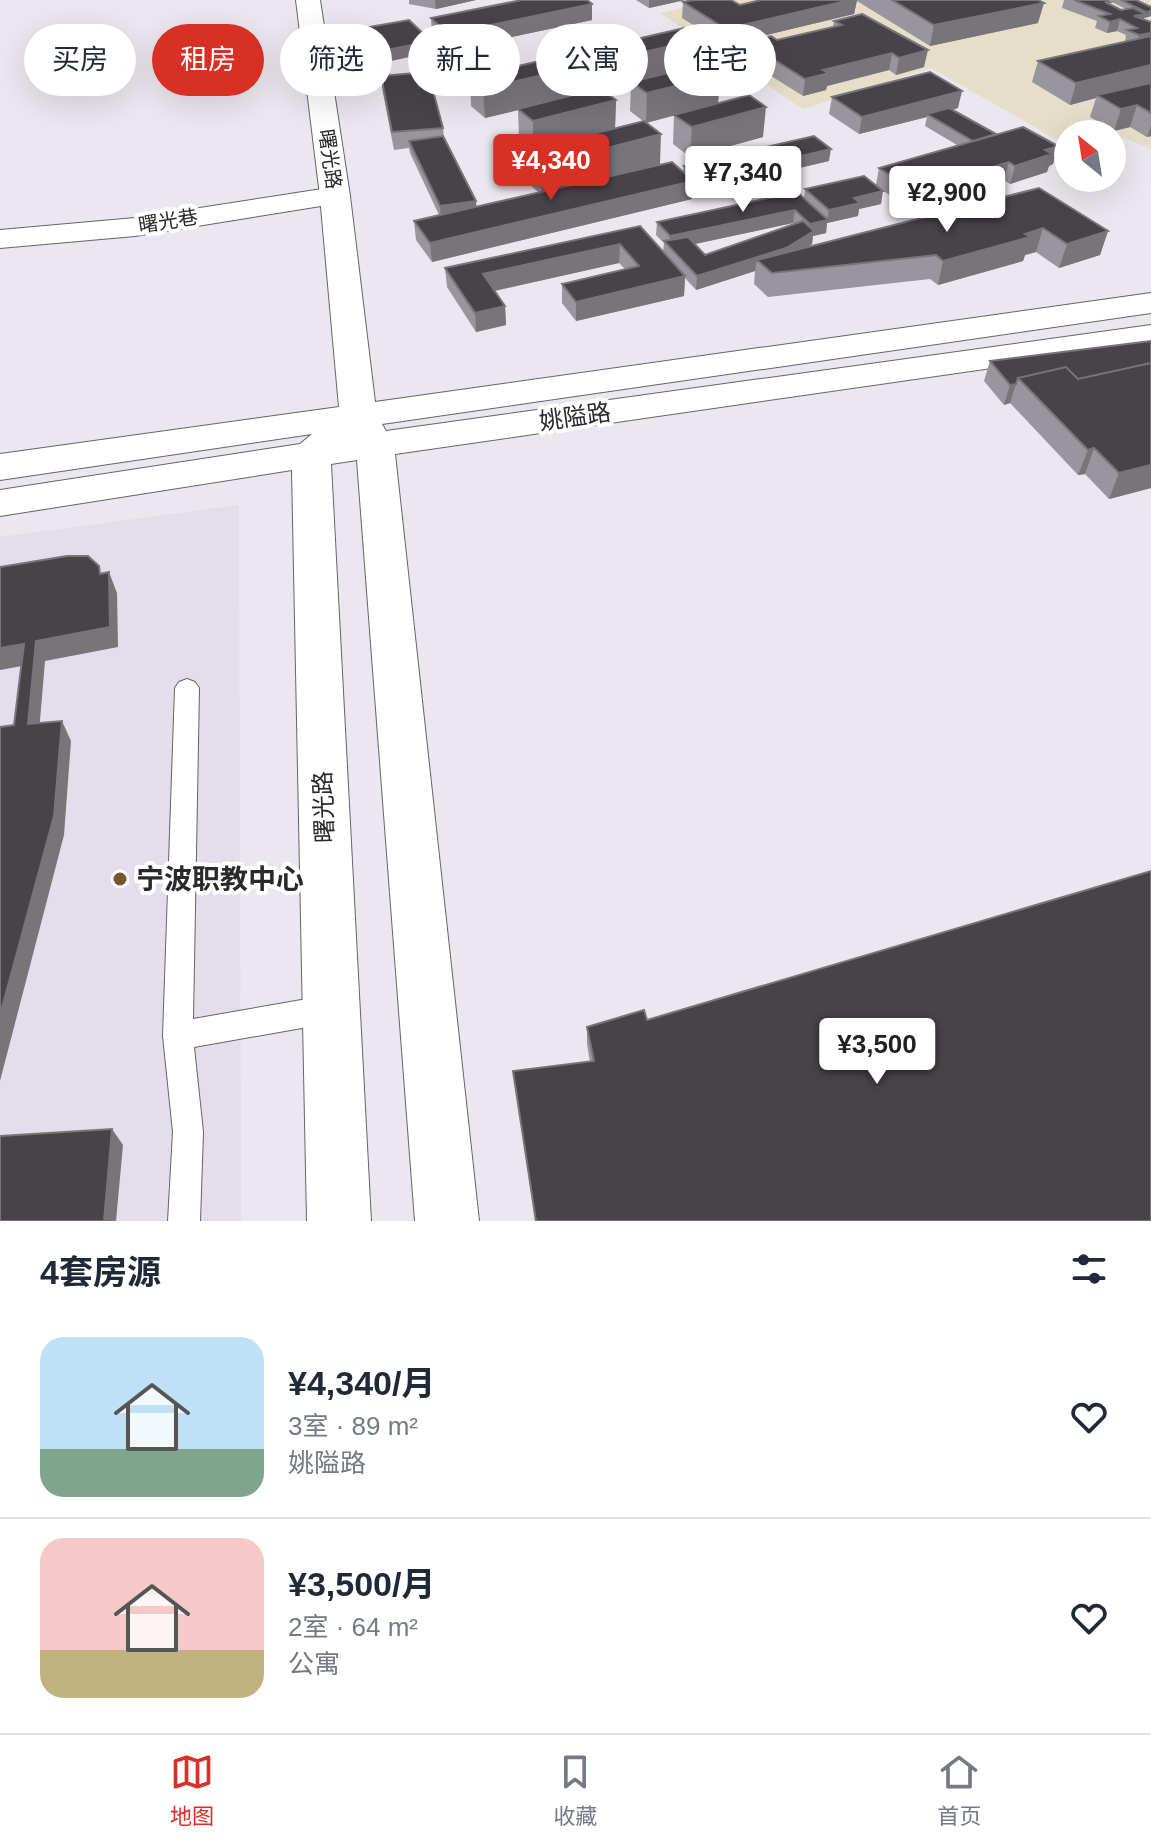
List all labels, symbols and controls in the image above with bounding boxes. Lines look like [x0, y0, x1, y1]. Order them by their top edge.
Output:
chip: 买房 [24, 24, 136, 96]
chip: 租房 [152, 24, 264, 96]
chip: 筛选 [280, 24, 392, 96]
chip: 新上 [408, 24, 520, 96]
chip: 公寓 [536, 24, 648, 96]
chip: 住宅 [664, 24, 776, 96]
north arrow [1054, 120, 1126, 192]
map controls [1054, 120, 1126, 192]
street label: 曙光路 [315, 128, 345, 190]
pin: ¥4,340 [486, 134, 616, 202]
text: ¥4,340 [511, 145, 591, 175]
pin: ¥7,340 [678, 146, 808, 214]
text: ¥7,340 [703, 157, 783, 187]
pin: ¥2,900 [882, 166, 1012, 234]
text: ¥2,900 [907, 177, 987, 207]
street label: 曙光巷 [137, 205, 199, 237]
street label: 姚隘路 [537, 398, 612, 435]
street label: 曙光路 [309, 771, 338, 843]
place label: 宁波职教中心 [136, 864, 304, 895]
marker: 宁波职教中心 [111, 870, 129, 888]
pin: ¥3,500 [812, 1018, 942, 1086]
text: ¥3,500 [837, 1029, 917, 1059]
icon: filters [1067, 1247, 1111, 1291]
text: 4套房源 [40, 1253, 161, 1291]
text: ¥4,340/月 [288, 1364, 435, 1402]
icon: home [104, 1369, 200, 1465]
icon: heart [1067, 1395, 1111, 1439]
text: 3室 · 89 m² [288, 1411, 418, 1441]
text: 姚隘路 [288, 1448, 366, 1478]
text: ¥3,500/月 [288, 1565, 435, 1603]
icon: home [104, 1570, 200, 1666]
icon: heart [1067, 1596, 1111, 1640]
text: 2室 · 64 m² [288, 1612, 418, 1642]
text: 公寓 [288, 1649, 340, 1679]
tab: 地图 [170, 1750, 214, 1830]
tab: 收藏 [553, 1750, 597, 1830]
tab: 首页 [937, 1750, 981, 1830]

